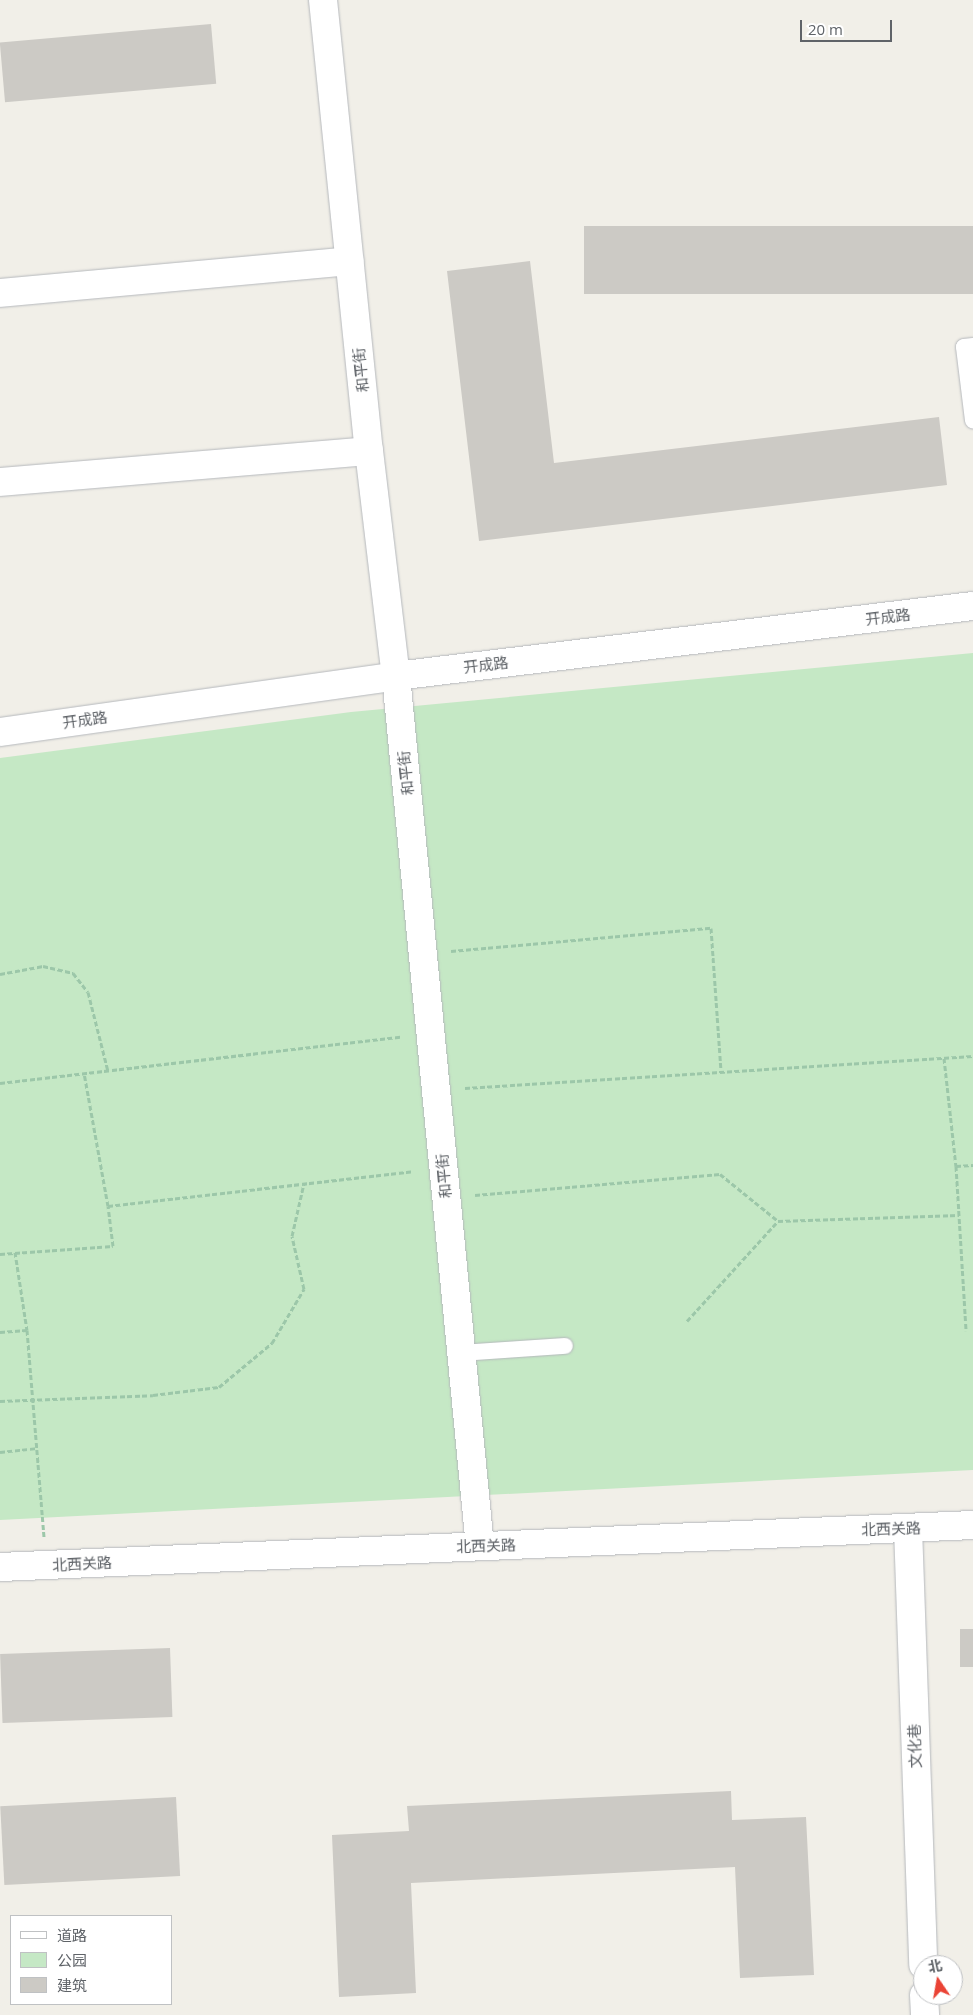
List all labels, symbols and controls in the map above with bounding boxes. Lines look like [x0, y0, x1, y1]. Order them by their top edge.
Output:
scale bar [803, 10, 896, 42]
text: 20 m [808, 19, 843, 39]
street label: 和平街 [350, 347, 372, 393]
street label: 开成路 [865, 605, 911, 629]
street label: 开成路 [463, 653, 509, 677]
street label: 开成路 [61, 708, 109, 732]
street label: 和平街 [395, 750, 417, 796]
street label: 和平街 [433, 1153, 455, 1199]
street label: 北西关路 [861, 1519, 921, 1539]
street label: 北西关路 [456, 1536, 516, 1556]
street label: 北西关路 [52, 1553, 112, 1575]
street label: 文化巷 [905, 1723, 925, 1769]
legend [10, 1915, 172, 2005]
text: 道路 [57, 1925, 87, 1945]
text: 公园 [57, 1950, 87, 1970]
north arrow [913, 1955, 963, 2005]
text: 北 [926, 1955, 944, 1977]
text: 建筑 [57, 1975, 87, 1995]

